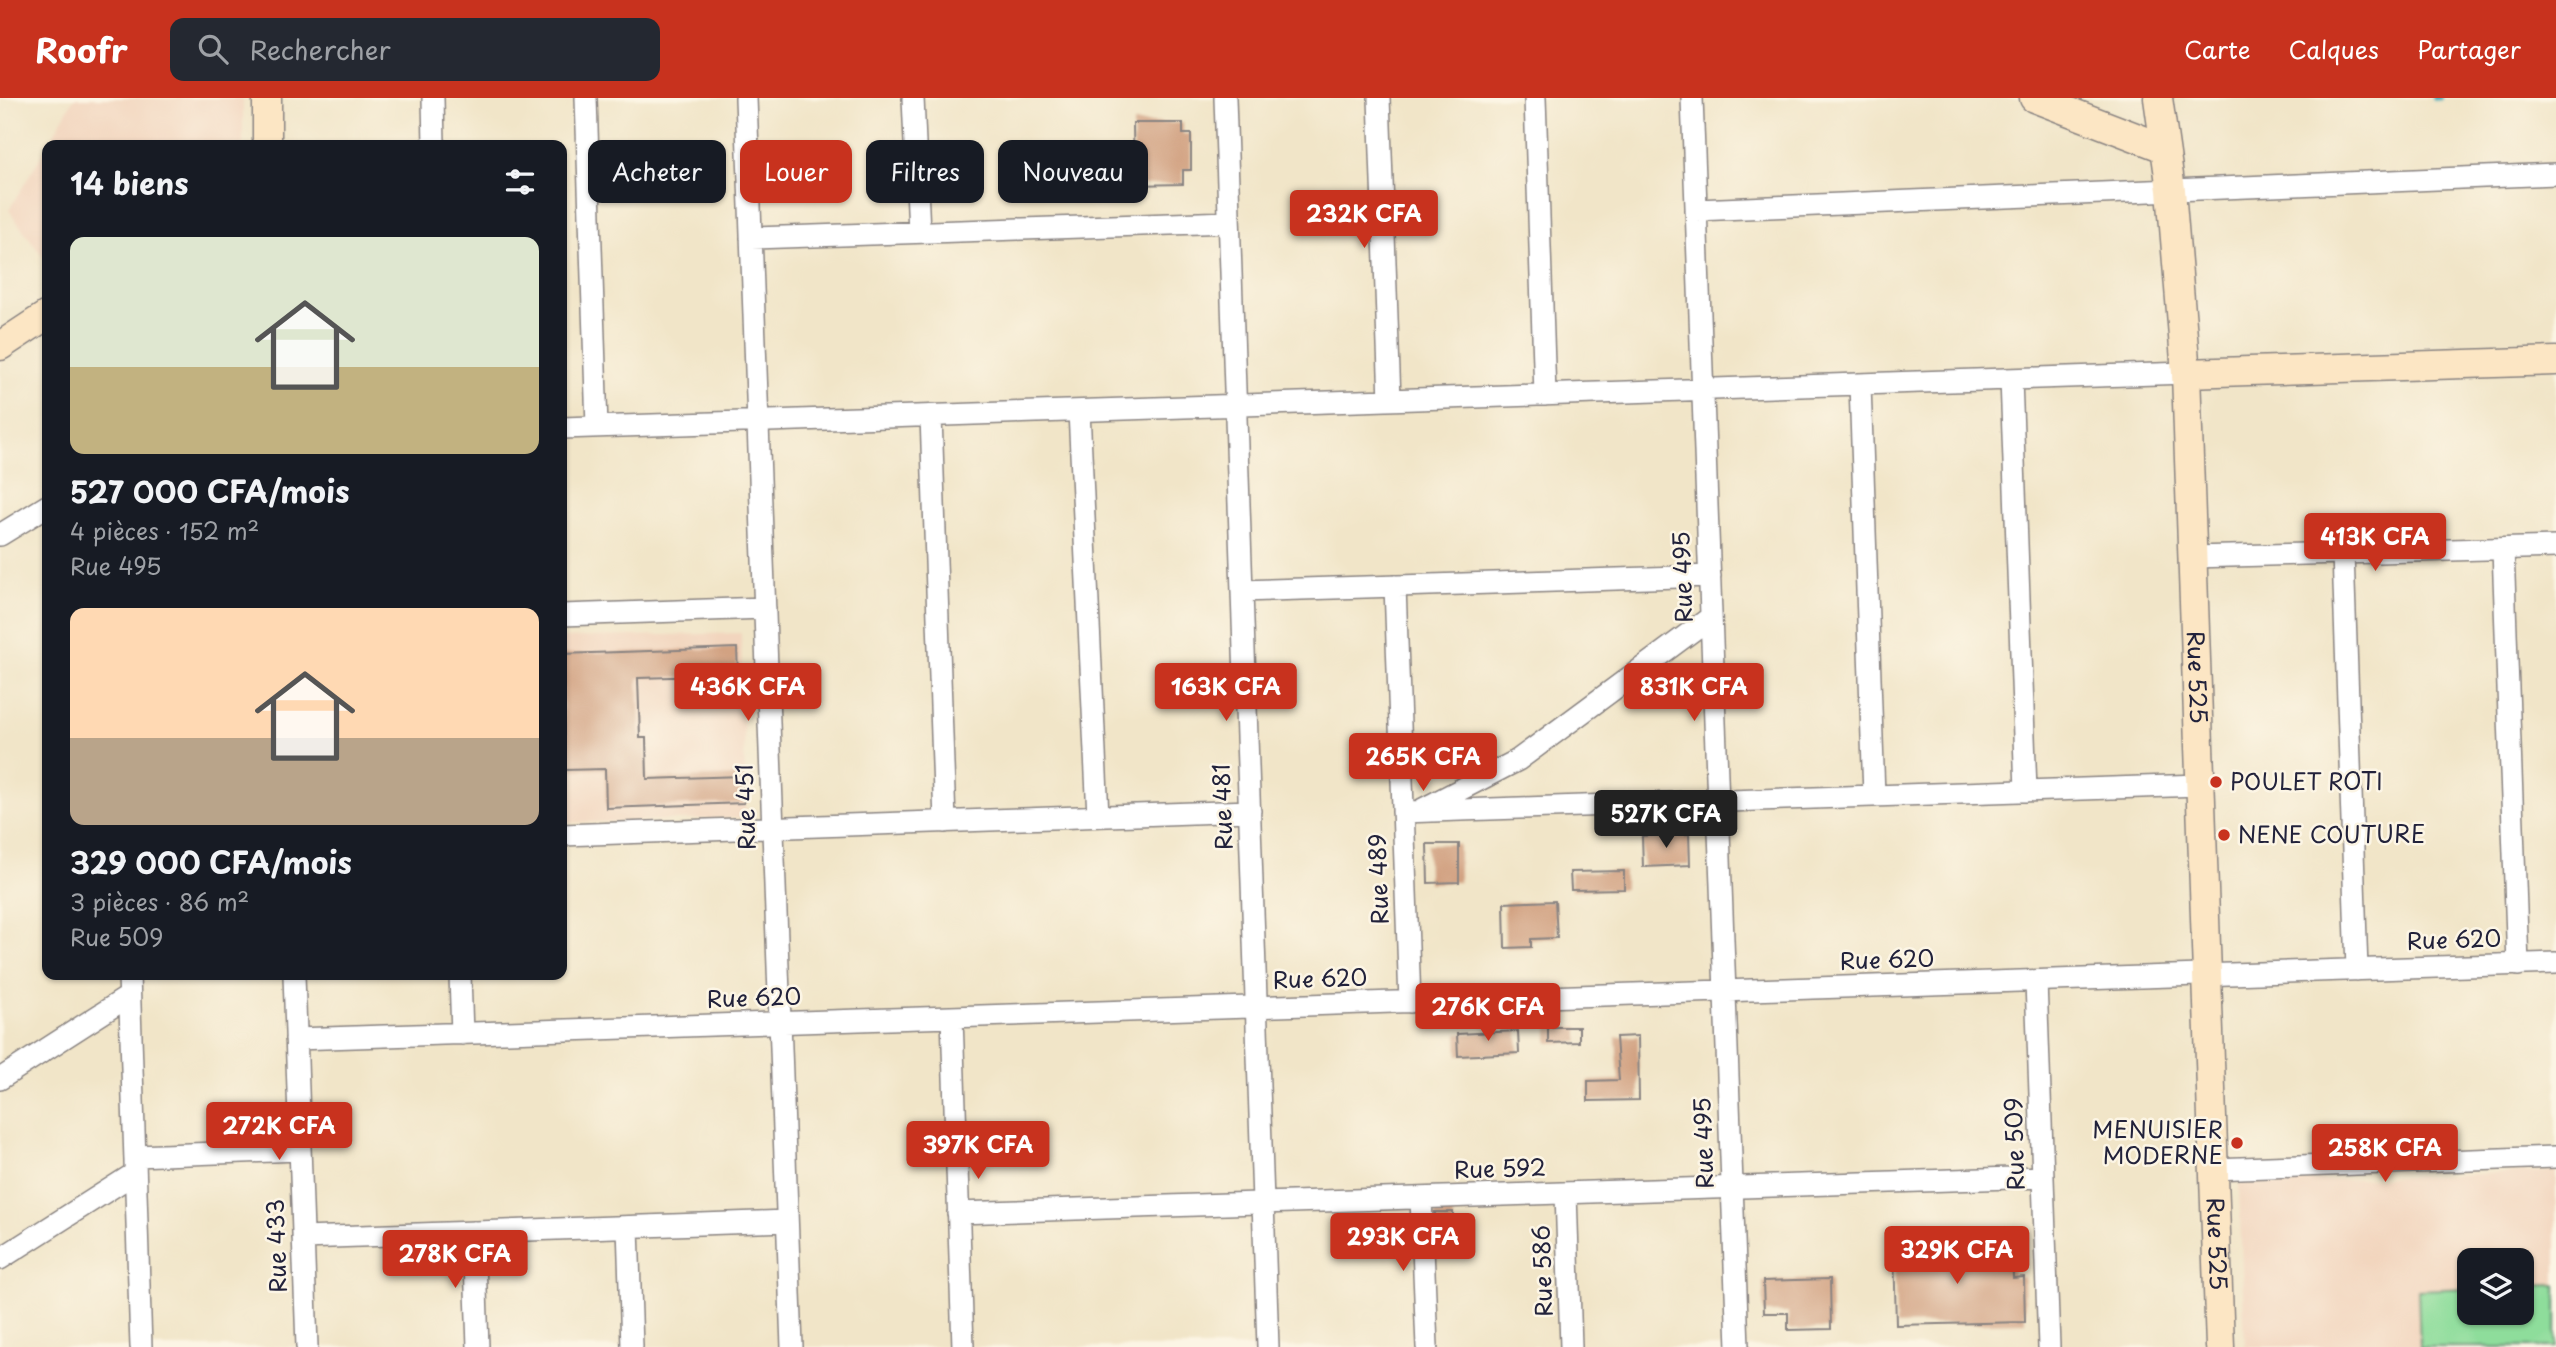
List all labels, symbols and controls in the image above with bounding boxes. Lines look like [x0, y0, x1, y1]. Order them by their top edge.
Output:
search box [170, 18, 660, 81]
text: Roofr [35, 24, 128, 74]
icon: search [194, 30, 232, 68]
text: Rechercher [250, 30, 391, 69]
text: Carte [2184, 31, 2250, 67]
text: Calques [2288, 31, 2379, 67]
text: Partager [2417, 31, 2521, 67]
chip: Acheter [588, 140, 726, 203]
chip: Louer [740, 140, 852, 203]
chip: Filtres [866, 140, 984, 203]
chip: Nouveau [998, 140, 1148, 203]
text: 14 biens [70, 160, 189, 205]
icon: filters [501, 163, 539, 201]
pin: 232K CFA [1292, 190, 1436, 250]
text: 232K CFA [1306, 195, 1422, 230]
icon: home [242, 282, 368, 408]
text: 527 000 CFA/mois [70, 468, 349, 513]
text: 4 pièces · 152 m² [70, 513, 259, 548]
pin: 413K CFA [2303, 514, 2447, 573]
text: 413K CFA [2320, 518, 2430, 553]
street label: Rue 495 [1662, 531, 1701, 623]
text: Rue 495 [70, 548, 161, 583]
street label: Rue 525 [2179, 630, 2217, 724]
icon: home [242, 653, 368, 779]
pin: 436K CFA [676, 664, 820, 723]
pin: 163K CFA [1154, 664, 1298, 723]
pin: 831K CFA [1622, 664, 1766, 723]
text: 436K CFA [690, 668, 806, 703]
text: 163K CFA [1171, 668, 1281, 703]
text: 831K CFA [1640, 668, 1748, 703]
pin: 265K CFA [1351, 734, 1495, 793]
text: 265K CFA [1365, 738, 1481, 773]
street label: Rue 481 [1203, 763, 1240, 851]
place label: POULET ROTI [2230, 763, 2383, 798]
street label: Rue 451 [726, 764, 763, 851]
marker: POULET ROTI [2208, 774, 2224, 790]
pin: 527K CFA [1594, 790, 1738, 850]
text: 527K CFA [1610, 795, 1722, 830]
place label: NENE COUTURE [2238, 816, 2425, 851]
marker: NENE COUTURE [2216, 827, 2232, 843]
street label: Rue 489 [1358, 833, 1397, 925]
text: 329 000 CFA/mois [70, 839, 352, 884]
text: 3 pièces · 86 m² [70, 884, 249, 919]
text: Rue 509 [70, 919, 163, 954]
street label: Rue 620 [2406, 919, 2502, 958]
street label: Rue 620 [1839, 939, 1935, 978]
street label: Rue 620 [1272, 958, 1368, 997]
street label: Rue 620 [706, 977, 802, 1016]
pin: 276K CFA [1416, 984, 1560, 1043]
text: 276K CFA [1431, 988, 1545, 1023]
street label: Rue 495 [1683, 1097, 1722, 1189]
street label: Rue 509 [1994, 1097, 2033, 1191]
pin: 272K CFA [207, 1102, 351, 1162]
text: 272K CFA [222, 1107, 336, 1142]
place label: MENUISIER MODERNE [2092, 1111, 2223, 1172]
pin: 397K CFA [906, 1122, 1050, 1181]
pin: 258K CFA [2313, 1124, 2457, 1184]
text: 397K CFA [922, 1126, 1034, 1161]
text: 258K CFA [2328, 1129, 2442, 1164]
marker: MENUISIER MODERNE [2229, 1135, 2245, 1151]
street label: Rue 592 [1453, 1148, 1547, 1187]
street label: Rue 525 [2199, 1197, 2237, 1291]
street label: Rue 433 [256, 1199, 295, 1294]
pin: 293K CFA [1331, 1214, 1475, 1273]
text: 293K CFA [1346, 1218, 1460, 1253]
street label: Rue 586 [1522, 1225, 1561, 1318]
pin: 329K CFA [1885, 1226, 2029, 1286]
pin: 278K CFA [383, 1230, 527, 1290]
text: 329K CFA [1900, 1231, 2014, 1266]
text: 278K CFA [399, 1235, 511, 1270]
map controls [2457, 1248, 2534, 1325]
button: layers [2457, 1248, 2534, 1325]

